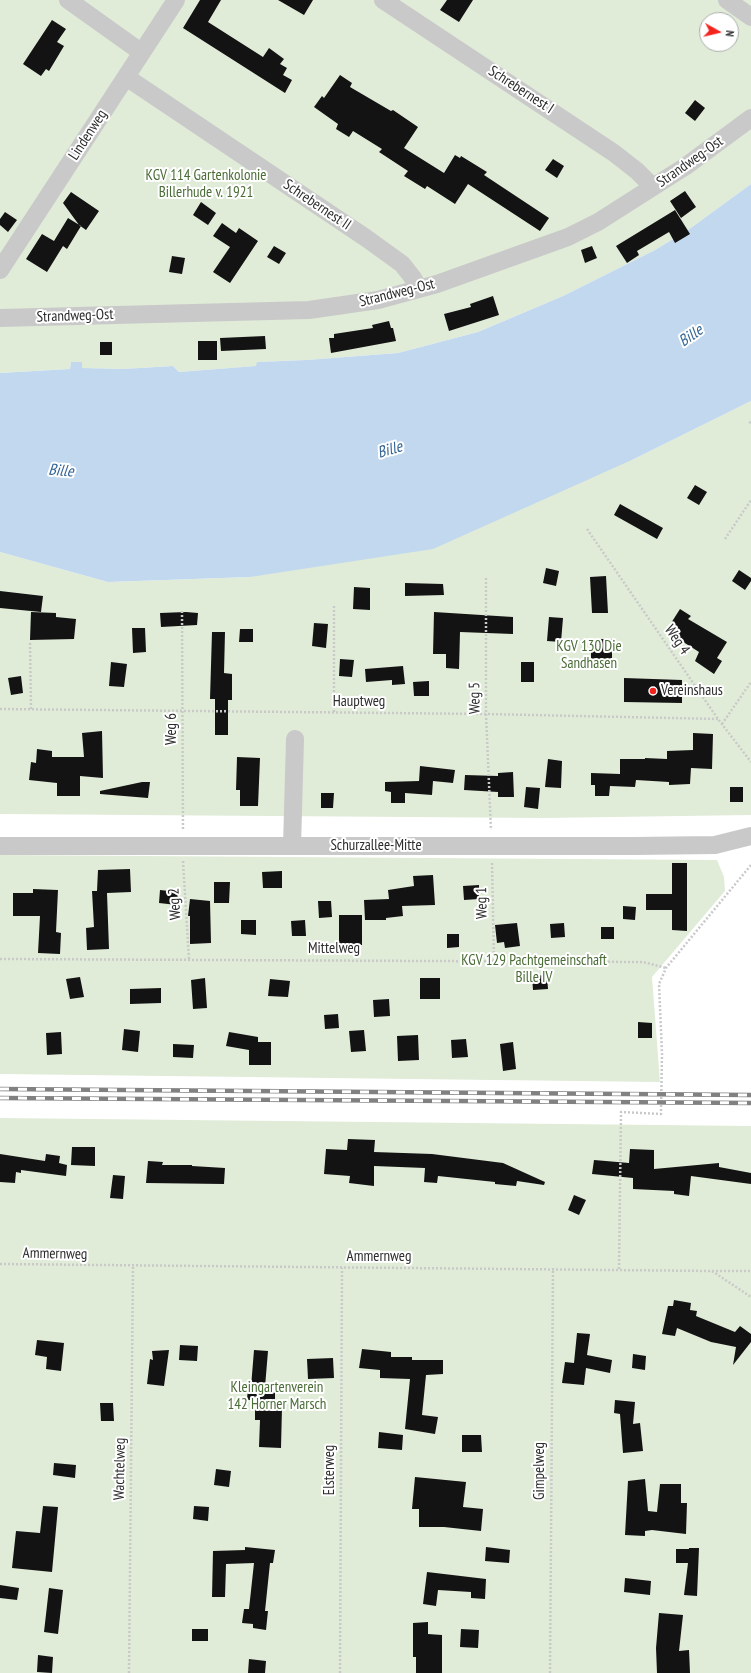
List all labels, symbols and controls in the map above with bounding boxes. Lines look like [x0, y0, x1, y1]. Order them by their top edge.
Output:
north arrow [699, 12, 739, 52]
text: N [723, 30, 737, 37]
street label: Schrebernest I [485, 62, 557, 118]
street label: Lindenweg [65, 106, 111, 164]
street label: Strandweg-Ost [653, 133, 727, 191]
park label: KGV 114 Gartenkolonie Billerhude v. 1921 [146, 167, 266, 202]
street label: Schrebernest II [280, 176, 354, 234]
street label: Strandweg-Ost [358, 275, 436, 311]
street label: Strandweg-Ost [36, 306, 114, 326]
water label: Bille [675, 321, 707, 351]
water label: Bille [375, 437, 405, 463]
water label: Bille [48, 460, 74, 482]
street label: Weg 4 [660, 622, 694, 658]
park label: KGV 130 Die Sandhasen [556, 638, 622, 673]
street label: Weg 5 [466, 682, 484, 714]
place label: Vereinshaus [661, 682, 723, 700]
marker: Vereinshaus [648, 686, 658, 696]
street label: Hauptweg [333, 693, 385, 711]
street label: Weg 6 [163, 713, 181, 745]
street label: Schurzallee-Mitte [330, 837, 422, 855]
street label: Weg 1 [473, 887, 491, 919]
street label: Weg 2 [165, 888, 185, 920]
street label: Mittelweg [308, 940, 360, 958]
park label: KGV 129 Pachtgemeinschaft Bille IV [461, 952, 607, 987]
street label: Ammernweg [22, 1244, 88, 1264]
street label: Ammernweg [347, 1248, 411, 1266]
park label: Kleingartenverein 142 Horner Marsch [228, 1379, 326, 1414]
street label: Wachtelweg [110, 1438, 130, 1500]
street label: Gimpelweg [531, 1442, 549, 1500]
street label: Elsterweg [321, 1445, 339, 1495]

